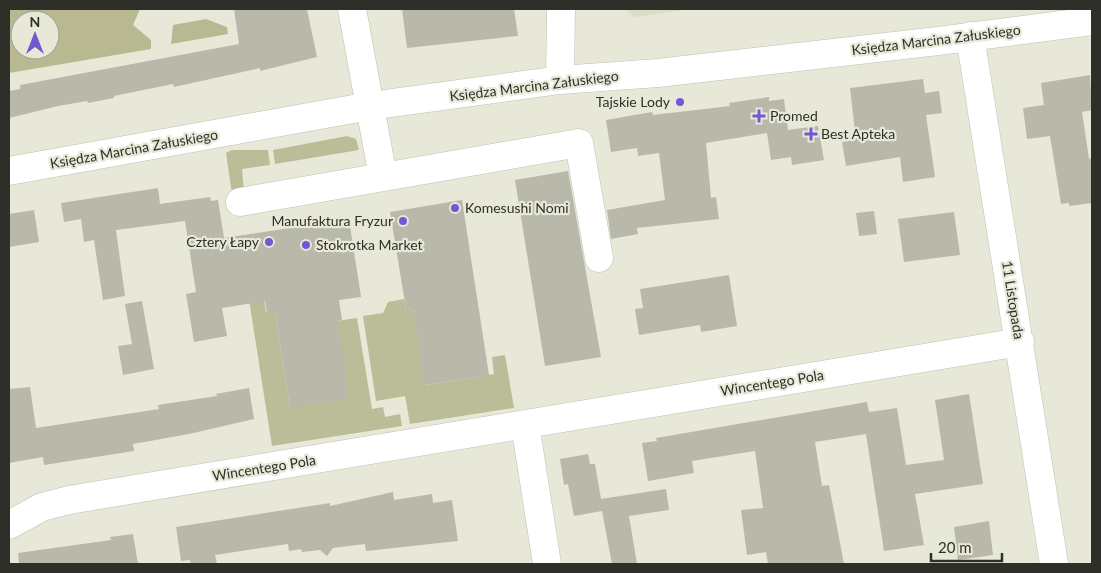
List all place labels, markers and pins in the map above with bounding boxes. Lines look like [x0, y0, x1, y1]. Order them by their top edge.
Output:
place label: Tajskie Lody [596, 93, 671, 110]
marker: Tajskie Lody [674, 96, 686, 108]
place label: Promed [770, 107, 818, 124]
marker: Promed [752, 109, 766, 123]
place label: Best Apteka [821, 125, 895, 142]
marker: Best Apteka [805, 128, 817, 140]
place label: Komesushi Nomi [465, 199, 569, 216]
marker: Komesushi Nomi [449, 202, 461, 214]
place label: Manufaktura Fryzur [271, 212, 393, 229]
marker: Manufaktura Fryzur [397, 215, 409, 227]
place label: Cztery Łapy [186, 233, 260, 250]
marker: Cztery Łapy [263, 236, 275, 248]
place label: Stokrotka Market [316, 236, 423, 253]
marker: Stokrotka Market [300, 239, 312, 251]

